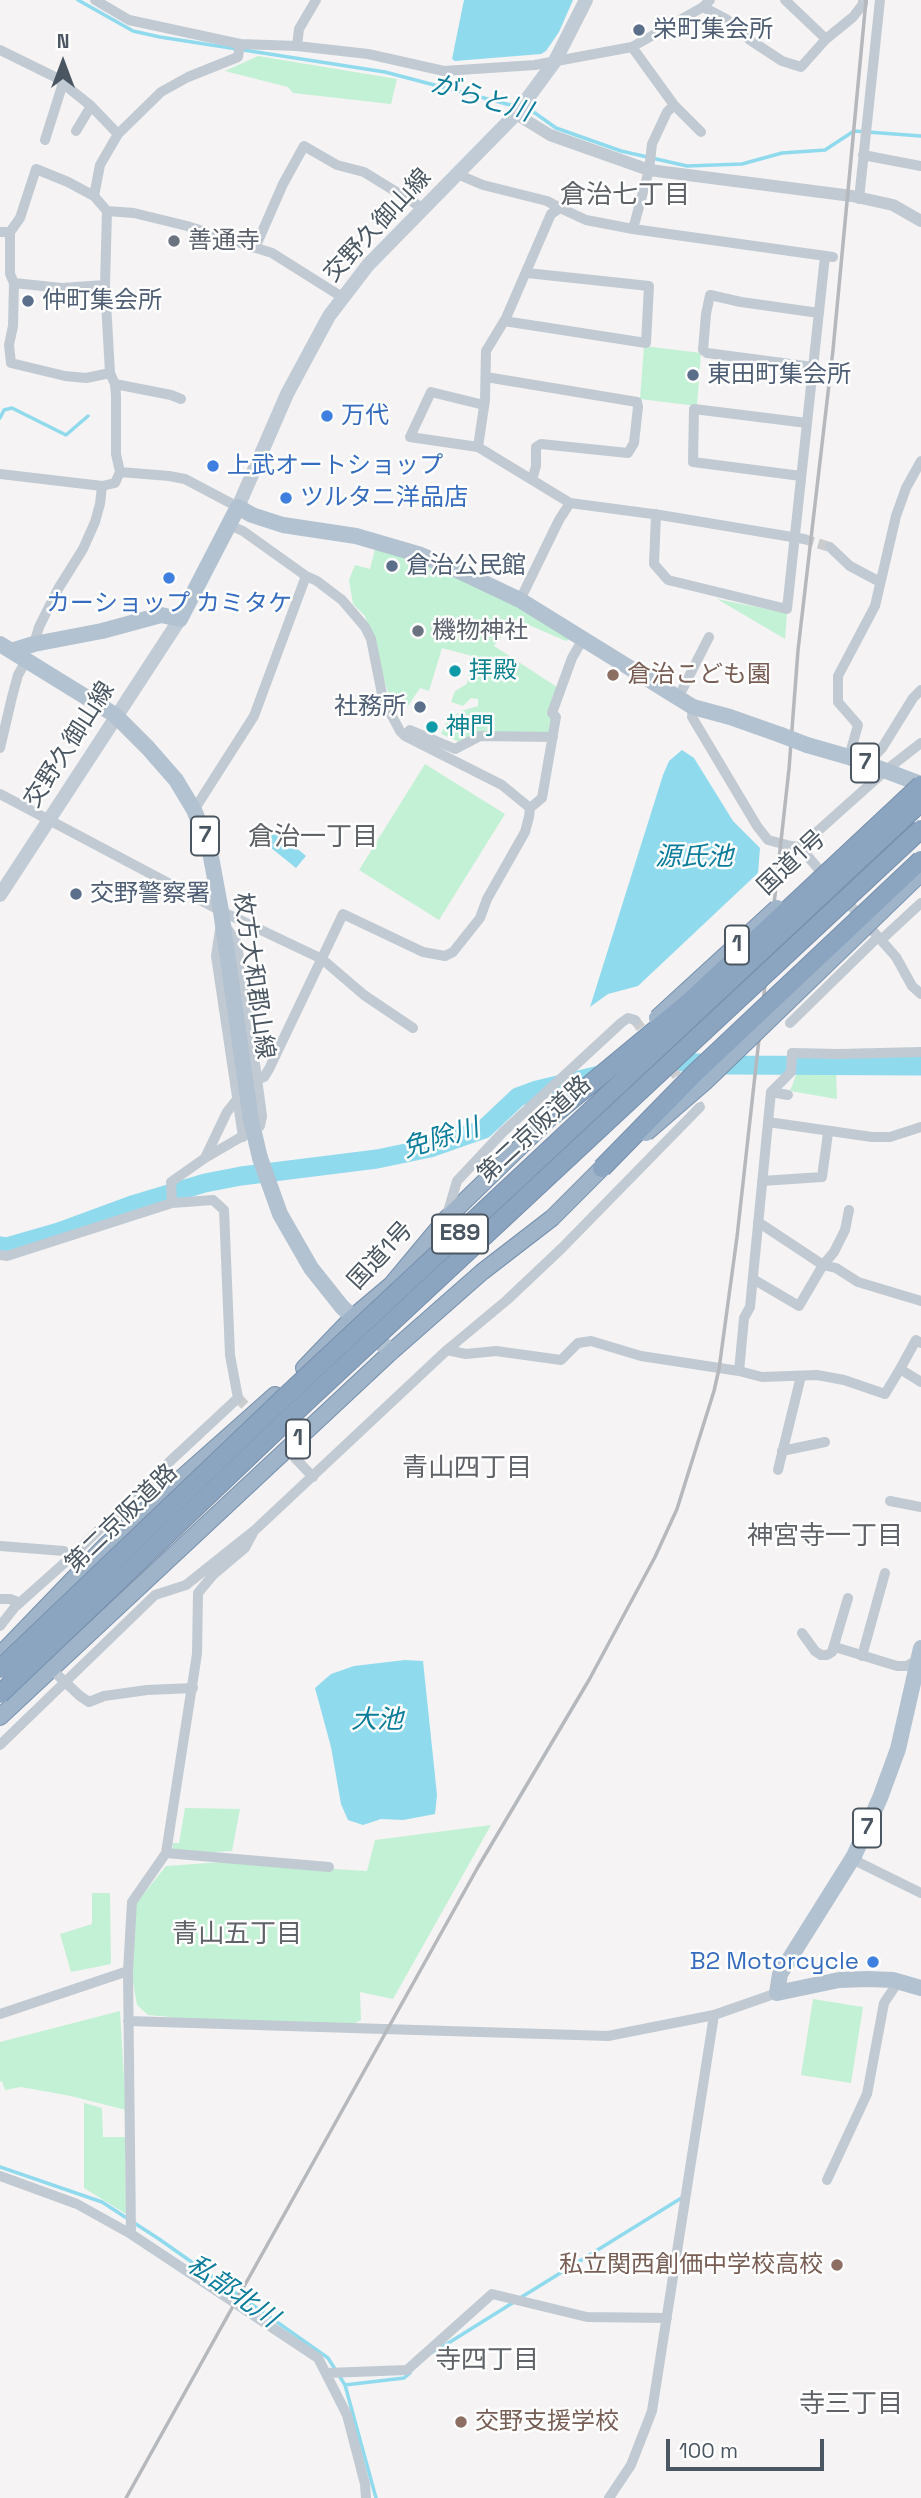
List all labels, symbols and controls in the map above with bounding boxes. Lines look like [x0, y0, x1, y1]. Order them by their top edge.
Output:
place label: 栄町集会所 [653, 16, 773, 44]
marker: 栄町集会所 [631, 22, 647, 38]
north arrow [28, 28, 98, 98]
text: N [57, 29, 69, 54]
water label: がらと川 [427, 69, 535, 129]
street label: 交野久御山線 [318, 164, 438, 288]
district label: 倉治七丁目 [560, 180, 690, 212]
place label: 善通寺 [188, 227, 260, 255]
marker: 善通寺 [166, 233, 182, 249]
place label: 仲町集会所 [42, 287, 162, 315]
marker: 仲町集会所 [20, 293, 36, 309]
place label: 東田町集会所 [707, 361, 851, 389]
marker: 東田町集会所 [685, 367, 701, 383]
place label: 万代 [341, 402, 389, 430]
marker: 万代 [319, 408, 335, 424]
place label: 上武オートショップ [227, 452, 443, 480]
marker: 上武オートショップ [205, 458, 221, 474]
place label: ツルタニ洋品店 [300, 484, 468, 512]
marker: ツルタニ洋品店 [278, 490, 294, 506]
place label: 倉治公民館 [406, 552, 526, 580]
marker: 倉治公民館 [384, 558, 400, 574]
marker: カーショップ カミタケ [161, 570, 177, 586]
place label: カーショップ カミタケ [46, 590, 292, 618]
place label: 機物神社 [432, 617, 528, 645]
marker: 機物神社 [410, 623, 426, 639]
place label: 拝殿 [469, 657, 517, 685]
place label: 倉治こども園 [627, 661, 771, 689]
marker: 拝殿 [447, 663, 463, 679]
marker: 倉治こども園 [605, 667, 621, 683]
street label: 交野久御山線 [19, 677, 121, 813]
place label: 社務所 [334, 693, 406, 721]
marker: 社務所 [412, 699, 428, 715]
place label: 神門 [446, 713, 494, 741]
marker: 神門 [424, 719, 440, 735]
road number: 7 [851, 744, 879, 782]
road number: 7 [191, 816, 219, 856]
district label: 倉治一丁目 [248, 822, 378, 854]
street label: 国道1号 [752, 824, 832, 902]
water label: 源氏池 [655, 842, 733, 874]
place label: 交野警察署 [90, 880, 210, 908]
marker: 交野警察署 [68, 886, 84, 902]
street label: 枚方大和郡山線 [227, 891, 279, 1061]
road number: 1 [725, 926, 749, 964]
street label: 第二京阪道路 [473, 1070, 597, 1190]
water label: 免除川 [399, 1113, 483, 1165]
road number: E89 [432, 1214, 488, 1254]
street label: 国道1号 [342, 1216, 420, 1296]
road number: 1 [286, 1420, 310, 1458]
district label: 青山四丁目 [402, 1453, 532, 1485]
street label: 第二京阪道路 [60, 1459, 184, 1579]
district label: 神宮寺一丁目 [747, 1521, 903, 1553]
water label: 大池 [351, 1705, 403, 1737]
road number: 7 [853, 1809, 881, 1848]
district label: 青山五丁目 [172, 1919, 302, 1951]
place label: B2 Motorcycle [690, 1948, 859, 1976]
marker: B2 Motorcycle [865, 1954, 881, 1970]
water label: 私部北川 [180, 2249, 284, 2335]
place label: 私立関西創価中学校高校 [559, 2251, 823, 2279]
marker: 私立関西創価中学校高校 [829, 2257, 845, 2273]
district label: 寺四丁目 [435, 2345, 539, 2377]
district label: 寺三丁目 [799, 2389, 903, 2421]
place label: 交野支援学校 [475, 2408, 619, 2436]
marker: 交野支援学校 [453, 2414, 469, 2430]
scale bar [669, 2424, 827, 2468]
text: 100 m [679, 2437, 738, 2464]

